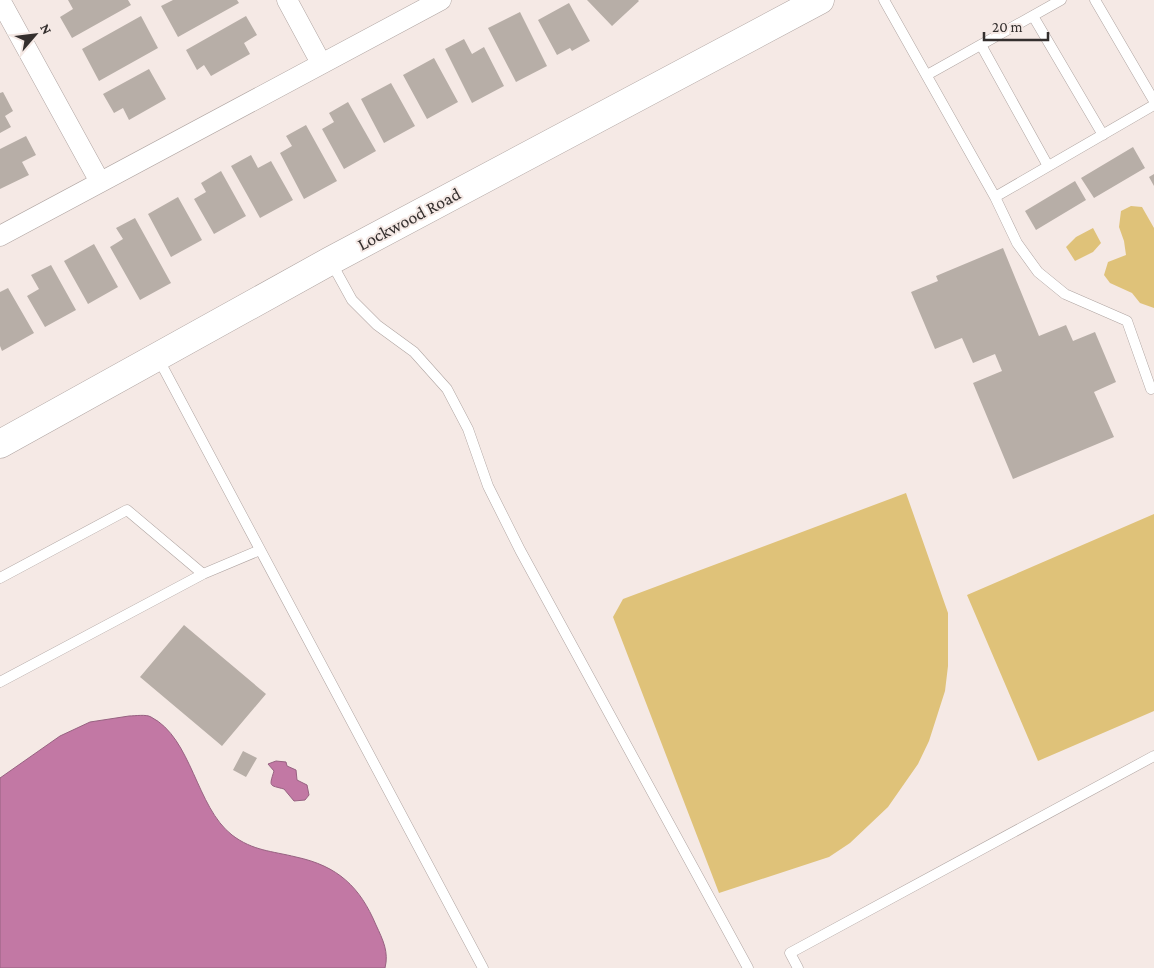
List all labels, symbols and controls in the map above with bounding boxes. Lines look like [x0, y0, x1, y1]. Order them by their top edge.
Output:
north arrow [10, 10, 60, 60]
scale bar [984, 10, 1048, 42]
text: 20 m [992, 19, 1023, 35]
text: N [37, 21, 56, 37]
street label: Lockwood Road [354, 183, 464, 255]

